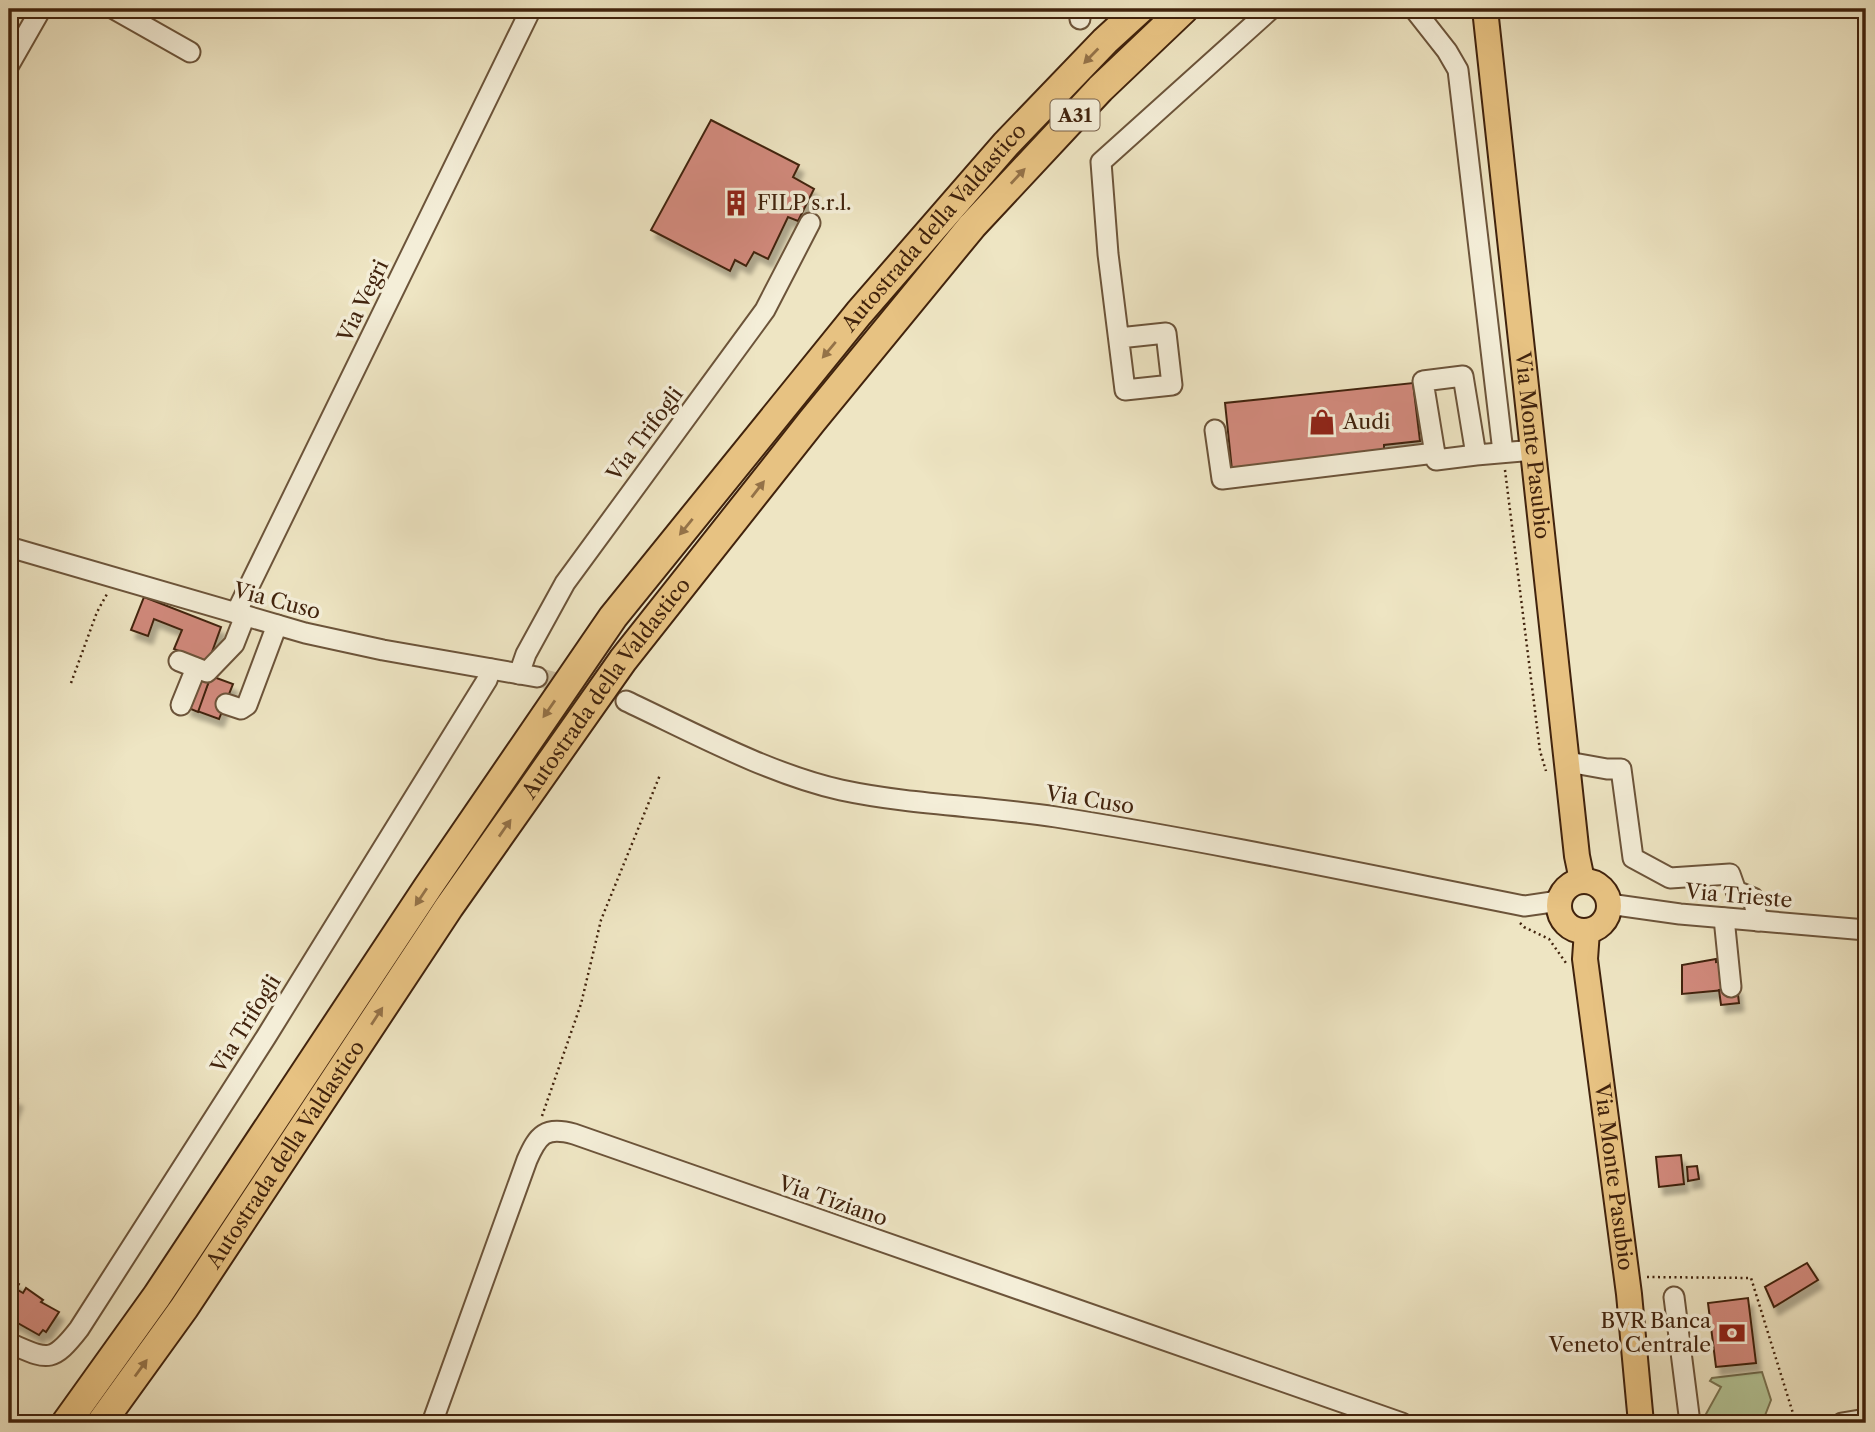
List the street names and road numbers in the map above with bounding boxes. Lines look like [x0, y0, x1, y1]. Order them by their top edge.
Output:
road number: A31 [1050, 99, 1100, 130]
street label: Autostrada della Valdastico [836, 118, 1031, 337]
street label: Via Vegri [331, 256, 393, 347]
street label: Via Monte Pasubio [1510, 349, 1555, 540]
street label: Via Trifogli [601, 382, 688, 486]
street label: Autostrada della Valdastico [516, 572, 695, 804]
street label: Via Cuso [230, 577, 323, 624]
street label: Via Cuso [1043, 780, 1136, 819]
street label: Via Trieste [1684, 878, 1793, 913]
street label: Via Trifogli [205, 970, 286, 1078]
street label: Autostrada della Valdastico [200, 1035, 369, 1274]
street label: Via Monte Pasubio [1589, 1081, 1639, 1272]
street label: Via Tiziano [774, 1170, 891, 1231]

